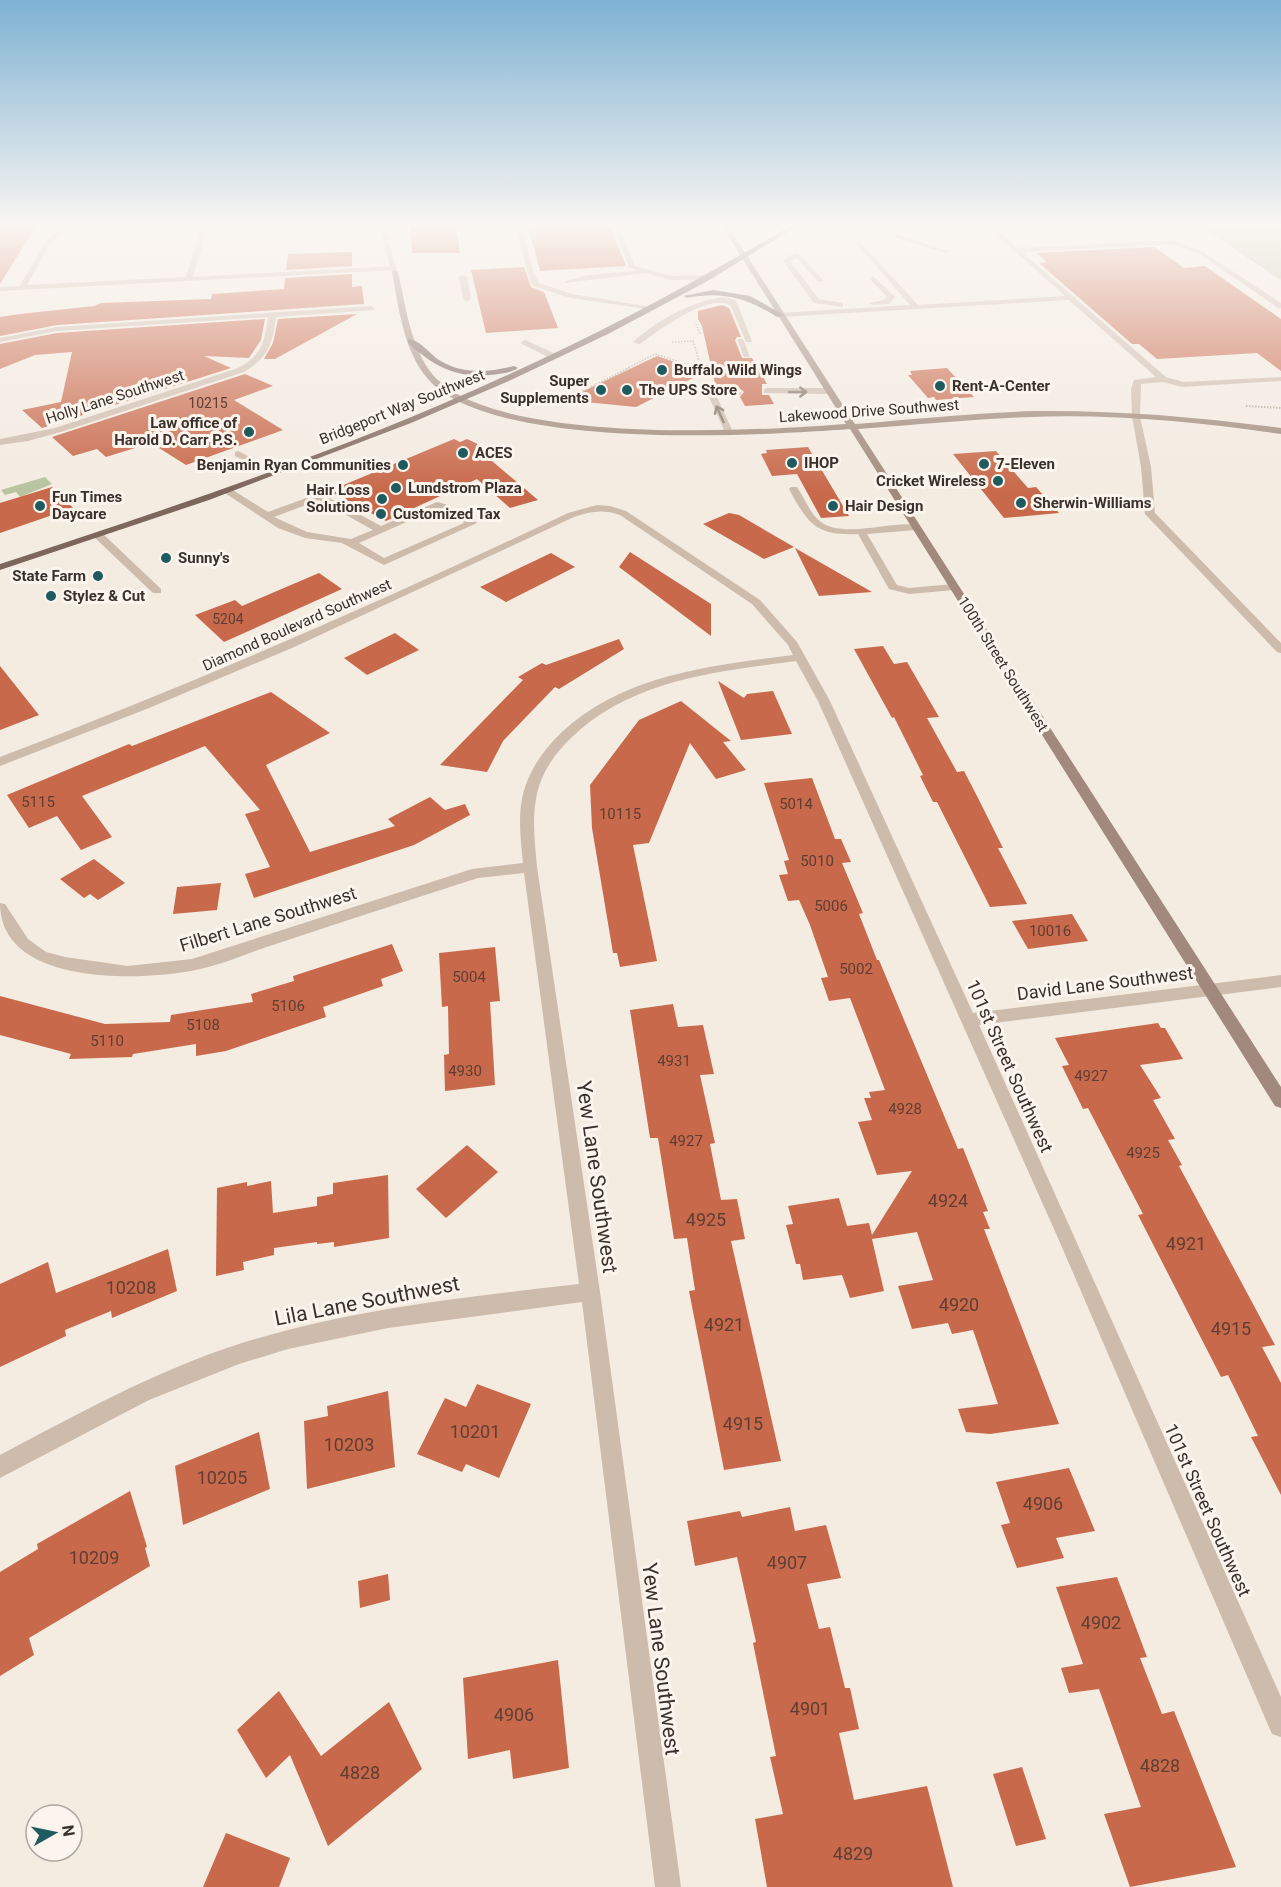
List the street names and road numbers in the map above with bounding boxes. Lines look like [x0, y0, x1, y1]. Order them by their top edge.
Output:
street label: Holly Lane Southwest [44, 366, 187, 428]
street label: Bridgeport Way Southwest [317, 366, 487, 448]
street label: Lakewood Drive Southwest [778, 396, 960, 426]
street label: Diamond Boulevard Southwest [200, 575, 394, 675]
street label: 100th Street Southwest [954, 593, 1052, 735]
street label: Filbert Lane Southwest [177, 882, 359, 956]
street label: David Lane Southwest [1016, 962, 1194, 1004]
street label: 101st Street Southwest [962, 976, 1058, 1156]
street label: Yew Lane Southwest [572, 1079, 622, 1275]
street label: Lila Lane Southwest [272, 1271, 462, 1331]
street label: 101st Street Southwest [1160, 1420, 1256, 1600]
street label: Yew Lane Southwest [637, 1561, 685, 1757]

